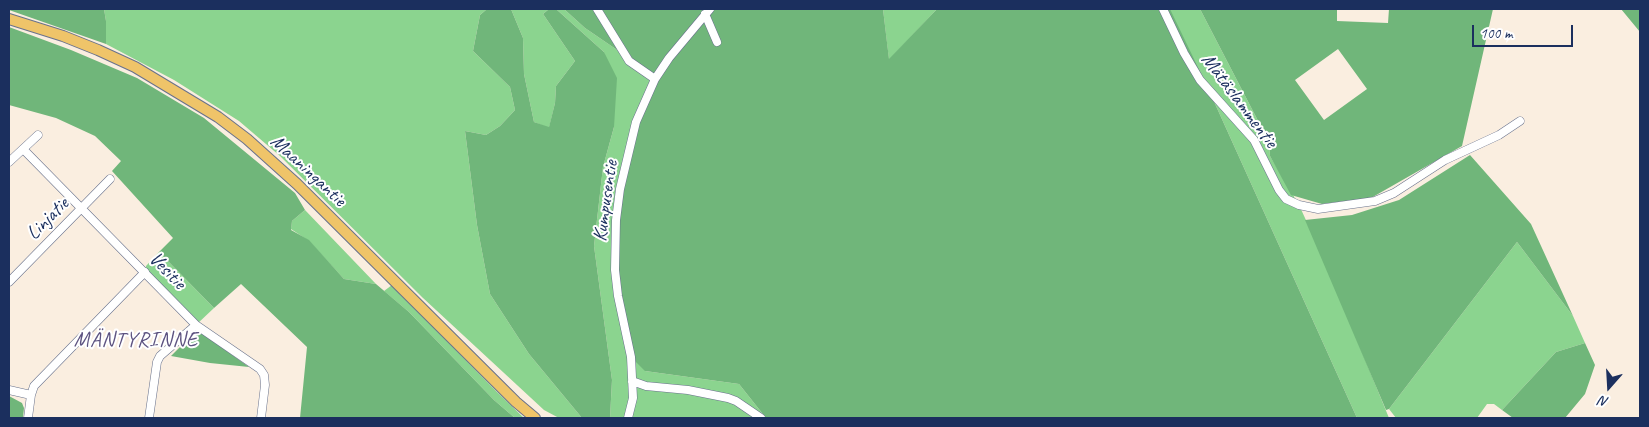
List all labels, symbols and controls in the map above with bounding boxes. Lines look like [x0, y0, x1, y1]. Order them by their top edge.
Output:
scale bar [1474, 15, 1575, 47]
text: 100 m [1480, 24, 1512, 43]
street label: Mätäslammentie [1196, 49, 1282, 153]
street label: Maaningantie [265, 130, 351, 212]
street label: Kumpusentie [588, 159, 624, 243]
street label: Linjatie [22, 193, 74, 245]
street label: Vesitie [143, 247, 191, 295]
district label: MÄNTYRINNE [74, 327, 198, 353]
north arrow [1584, 362, 1634, 412]
text: N [1597, 392, 1611, 411]

